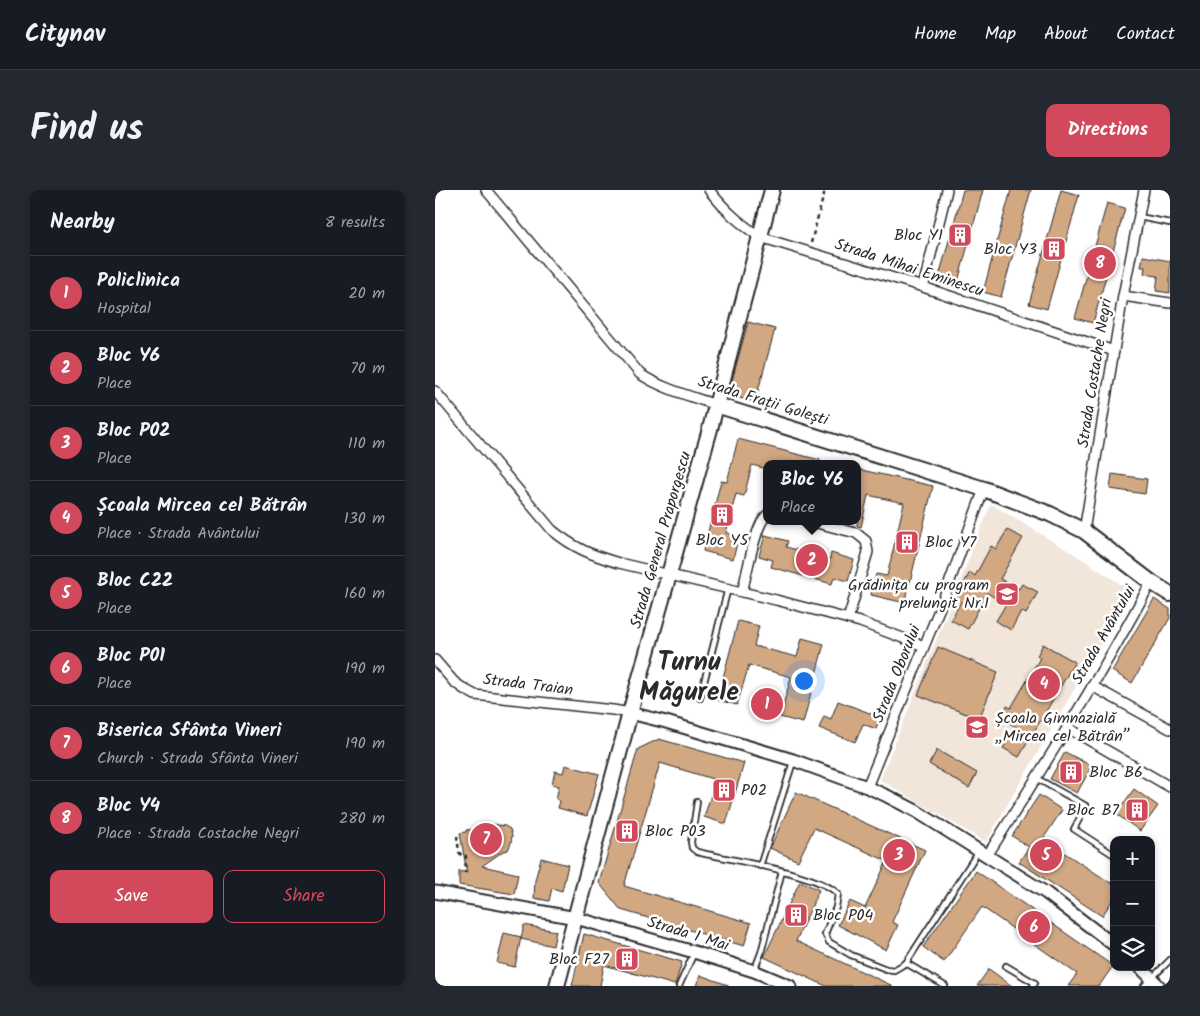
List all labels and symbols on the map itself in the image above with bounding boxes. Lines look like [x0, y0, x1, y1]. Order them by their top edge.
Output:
building icon: Bloc Y1 [947, 222, 973, 248]
place label: Bloc Y1 [894, 223, 943, 248]
street label: Strada Mihai Eminescu [831, 232, 987, 304]
building icon: Bloc Y3 [1041, 236, 1067, 262]
place label: Bloc Y3 [984, 237, 1037, 262]
pin: 8 [1084, 244, 1116, 282]
street label: Strada Costache Negri [1071, 295, 1119, 449]
street label: Strada Frații Golești [695, 369, 833, 433]
street label: Strada General Praporgescu [624, 448, 698, 632]
building icon: Bloc Y5 [709, 502, 735, 528]
place label: Bloc Y5 [696, 528, 750, 553]
building icon: Bloc Y7 [894, 529, 920, 555]
place label: Bloc Y7 [925, 530, 977, 555]
pin: 2 [796, 541, 828, 579]
place label: Grădinița cu program prelungit Nr.1 [848, 573, 989, 616]
street label: Strada Avântului [1065, 580, 1143, 689]
school or university icon: Grădinița cu program prelungit Nr.1 [994, 581, 1020, 607]
street label: Strada Oborului [866, 620, 928, 727]
district label: Turnu Măgurele [639, 642, 739, 714]
pin: 4 [1028, 665, 1060, 703]
street label: Strada Traian [482, 667, 574, 703]
your location [791, 668, 817, 694]
pin: 1 [751, 685, 783, 723]
place label: Școala Gimnazială „Mircea cel Bătrân” [995, 706, 1131, 749]
school or university icon: Școala Gimnazială „Mircea cel Bătrân” [964, 714, 990, 740]
building icon: Bloc B6 [1058, 759, 1084, 785]
place label: Bloc B6 [1089, 760, 1143, 785]
building icon: P02 [711, 777, 737, 803]
place label: P02 [741, 778, 767, 803]
building icon: Bloc B7 [1124, 797, 1150, 823]
place label: Bloc B7 [1067, 798, 1120, 823]
building icon: Bloc P03 [614, 818, 640, 844]
place label: Bloc P03 [645, 819, 706, 844]
pin: 7 [470, 820, 502, 858]
pin: 3 [883, 836, 915, 874]
pin: 5 [1030, 836, 1062, 874]
building icon: Bloc P04 [783, 902, 809, 928]
place label: Bloc P04 [813, 903, 874, 928]
pin: 6 [1018, 908, 1050, 946]
street label: Strada 1 Mai [644, 910, 733, 959]
building icon: Bloc F27 [614, 946, 640, 972]
place label: Bloc F27 [549, 947, 610, 972]

